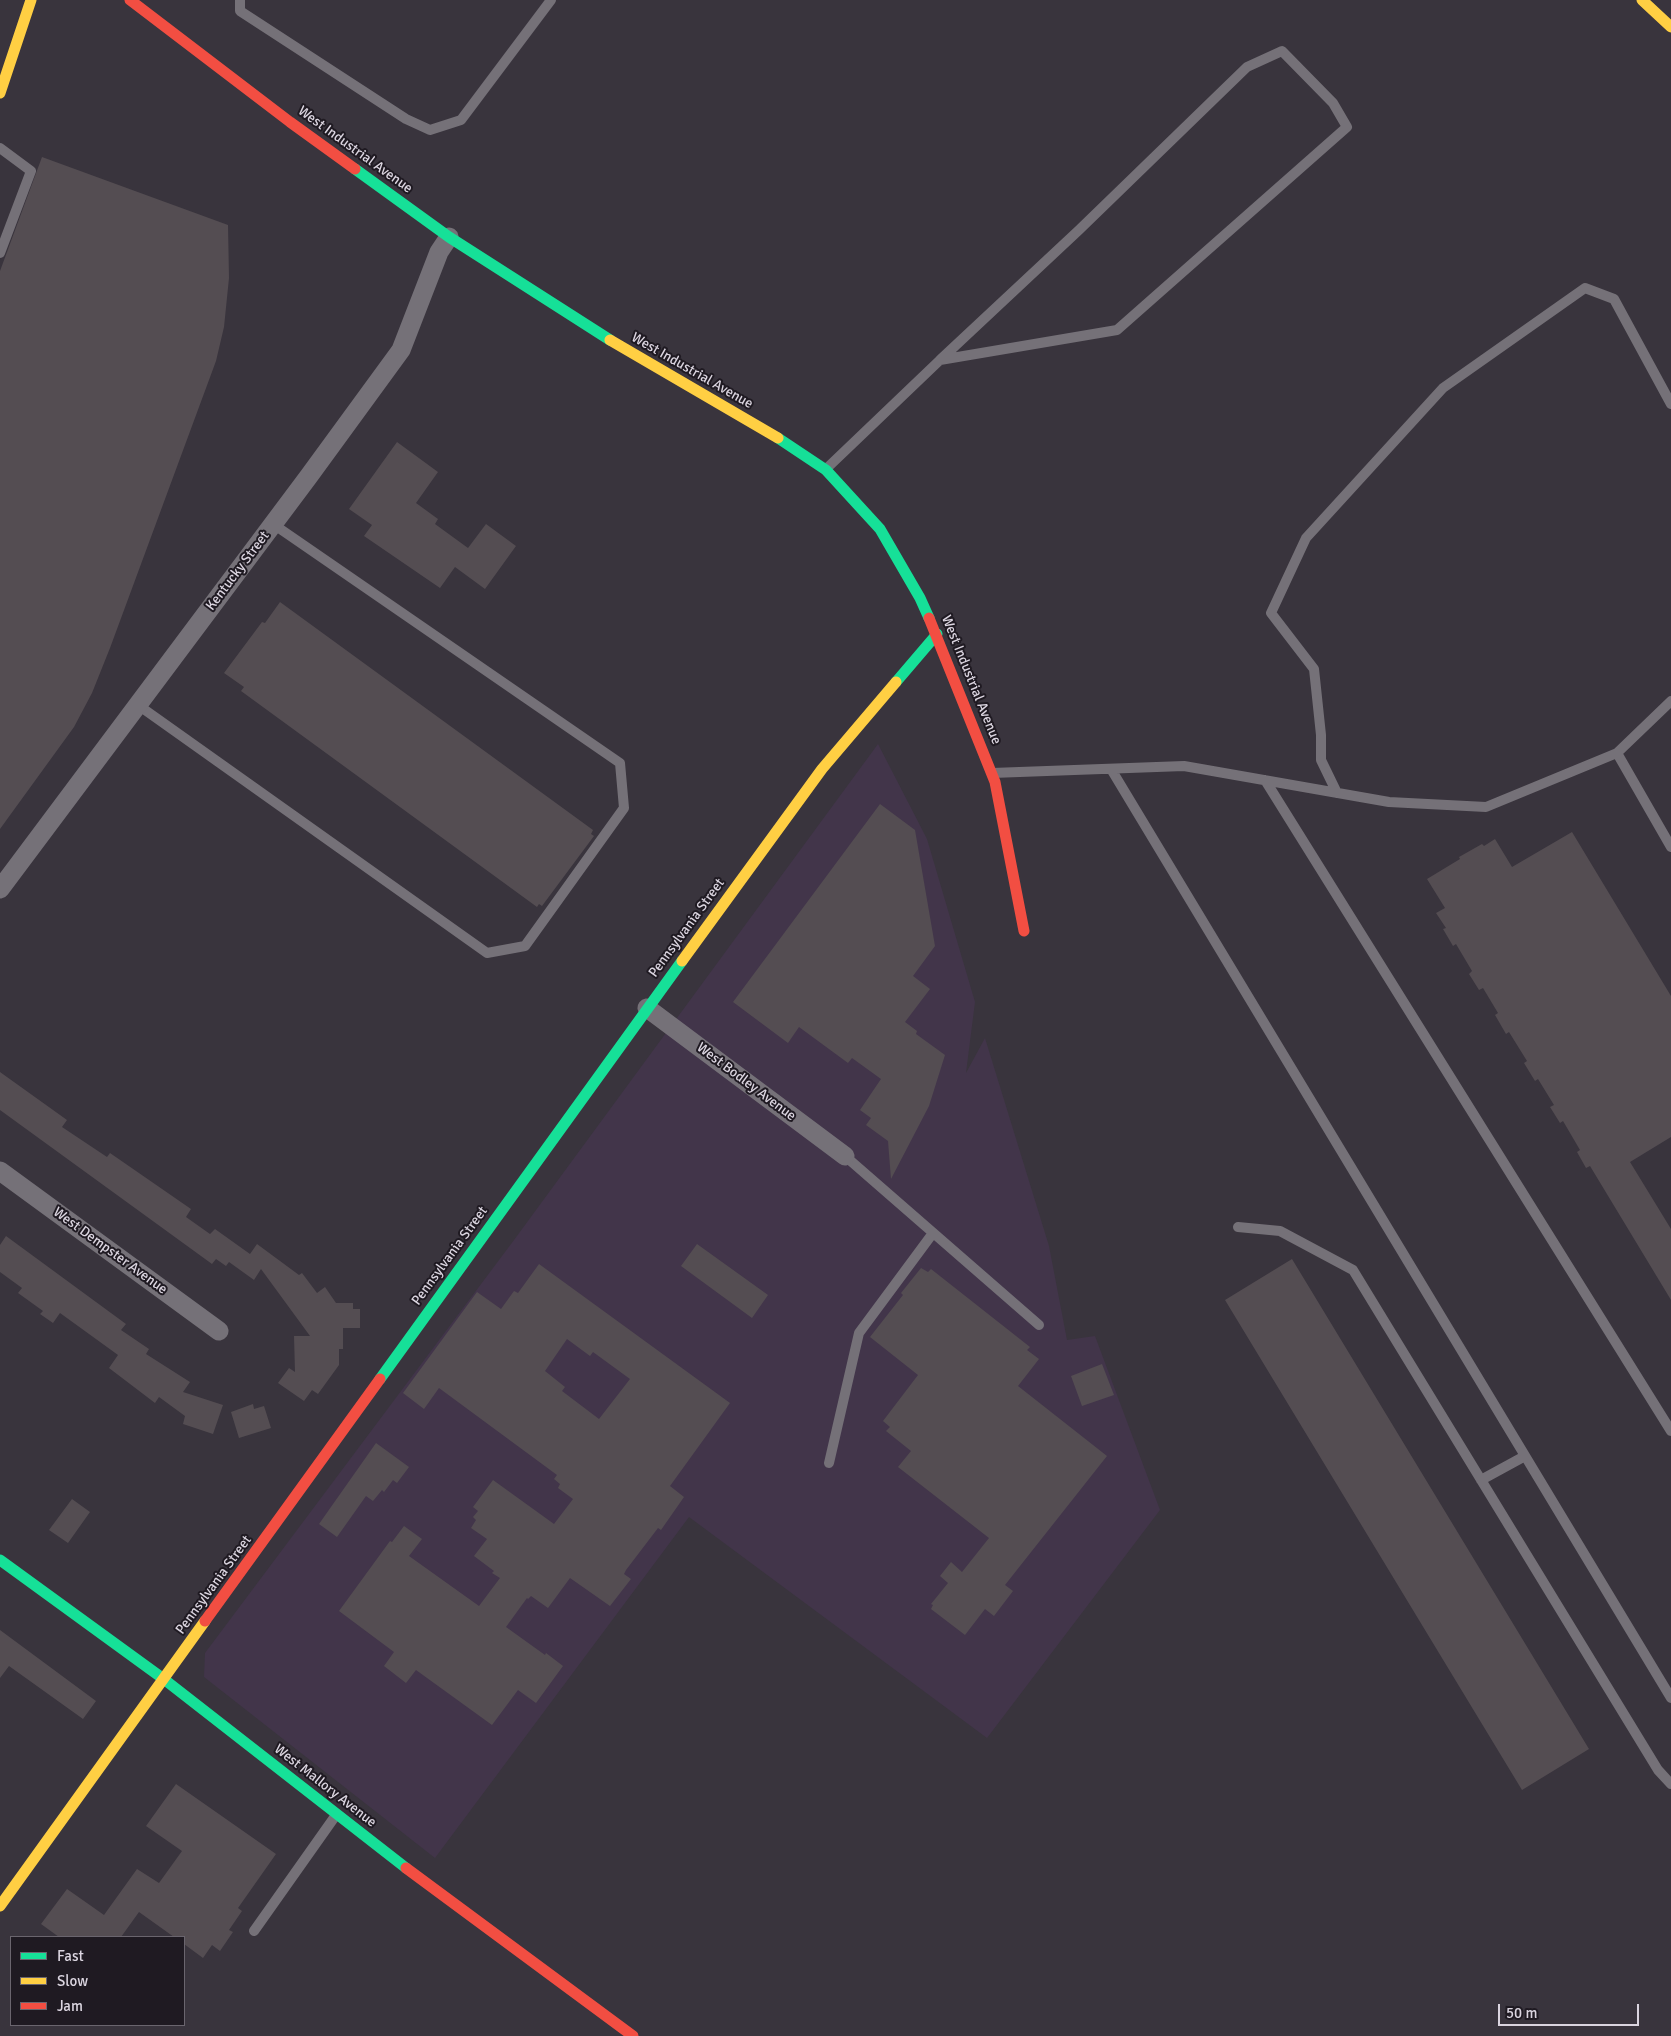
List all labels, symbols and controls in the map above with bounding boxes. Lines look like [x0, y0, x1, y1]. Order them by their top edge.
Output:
street label: West Industrial Avenue [294, 103, 416, 197]
street label: West Industrial Avenue [628, 329, 756, 413]
street label: Kentucky Street [203, 528, 273, 614]
street label: West Industrial Avenue [937, 613, 1005, 747]
street label: Pennsylvania Street [646, 875, 728, 981]
street label: West Bodley Avenue [693, 1039, 799, 1125]
street label: Pennsylvania Street [409, 1203, 491, 1309]
street label: West Dempster Avenue [50, 1204, 170, 1298]
street label: Pennsylvania Street [173, 1532, 255, 1638]
street label: West Mallory Avenue [271, 1741, 379, 1831]
legend [10, 1936, 185, 2026]
text: Fast [57, 1947, 84, 1965]
text: Slow [57, 1972, 88, 1990]
scale bar [1501, 1994, 1642, 2026]
text: Jam [57, 1997, 83, 2015]
text: 50 m [1506, 2004, 1537, 2022]

